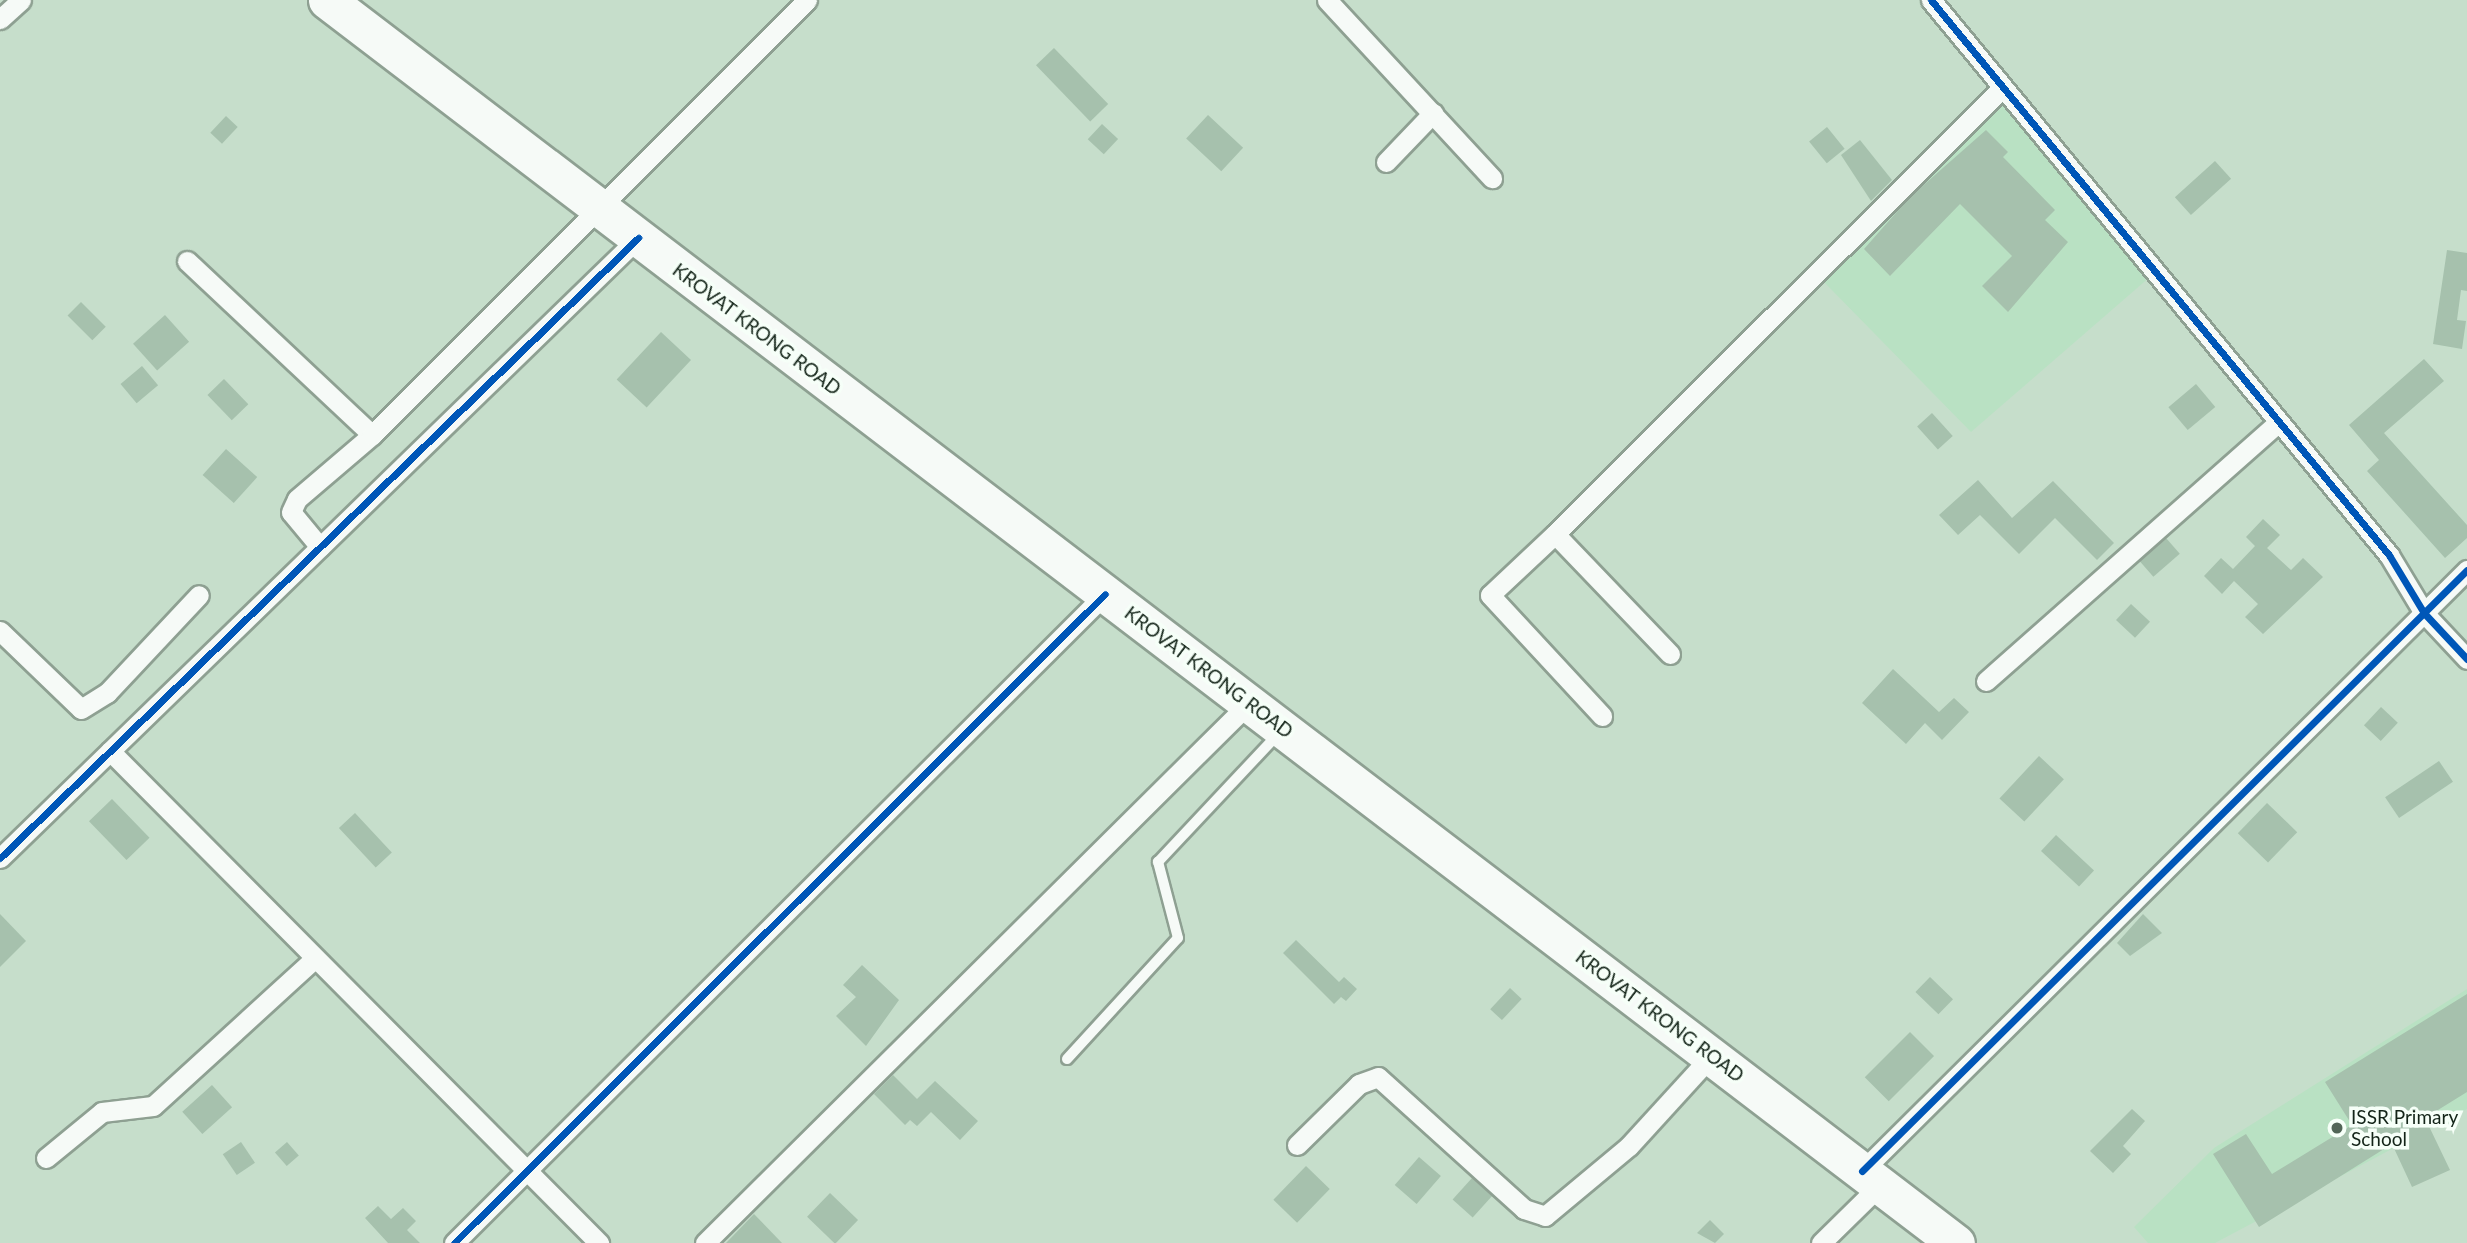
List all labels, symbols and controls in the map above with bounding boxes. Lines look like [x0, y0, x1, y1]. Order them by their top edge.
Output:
street label: KROVAT KRONG ROAD [668, 258, 846, 400]
street label: KROVAT KRONG ROAD [1120, 601, 1298, 743]
street label: KROVAT KRONG ROAD [1571, 945, 1749, 1087]
place label: ISSR Primary School [2351, 1106, 2458, 1150]
marker: ISSR Primary School [2329, 1120, 2345, 1136]

